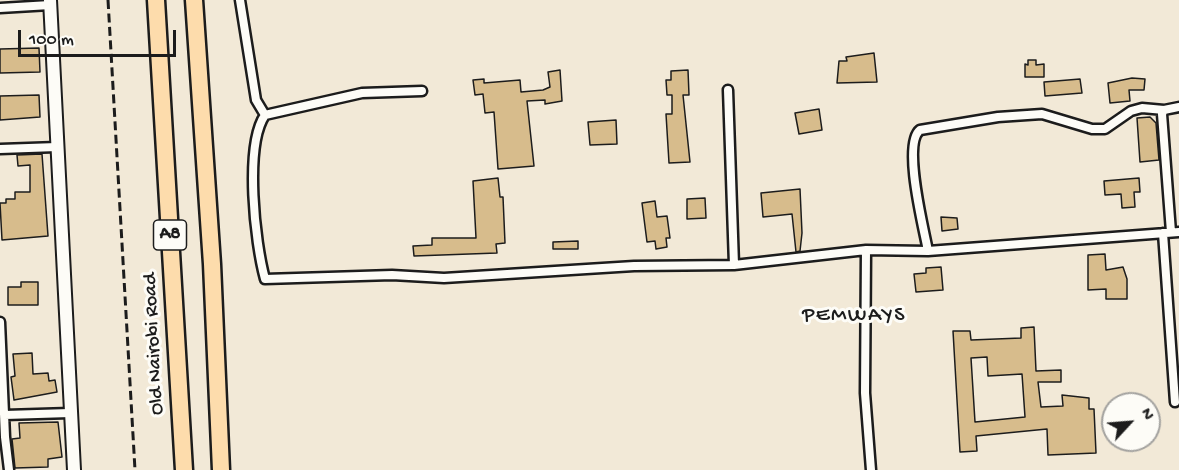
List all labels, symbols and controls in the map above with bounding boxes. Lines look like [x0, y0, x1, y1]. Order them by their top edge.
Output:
scale bar [21, 18, 178, 56]
text: 100 m [29, 30, 74, 51]
road number: A8 [154, 220, 186, 250]
street label: Old Nairobi Road [139, 272, 171, 416]
district label: PEMWAYS [802, 304, 906, 330]
north arrow [1101, 392, 1161, 452]
text: N [1135, 406, 1157, 424]

